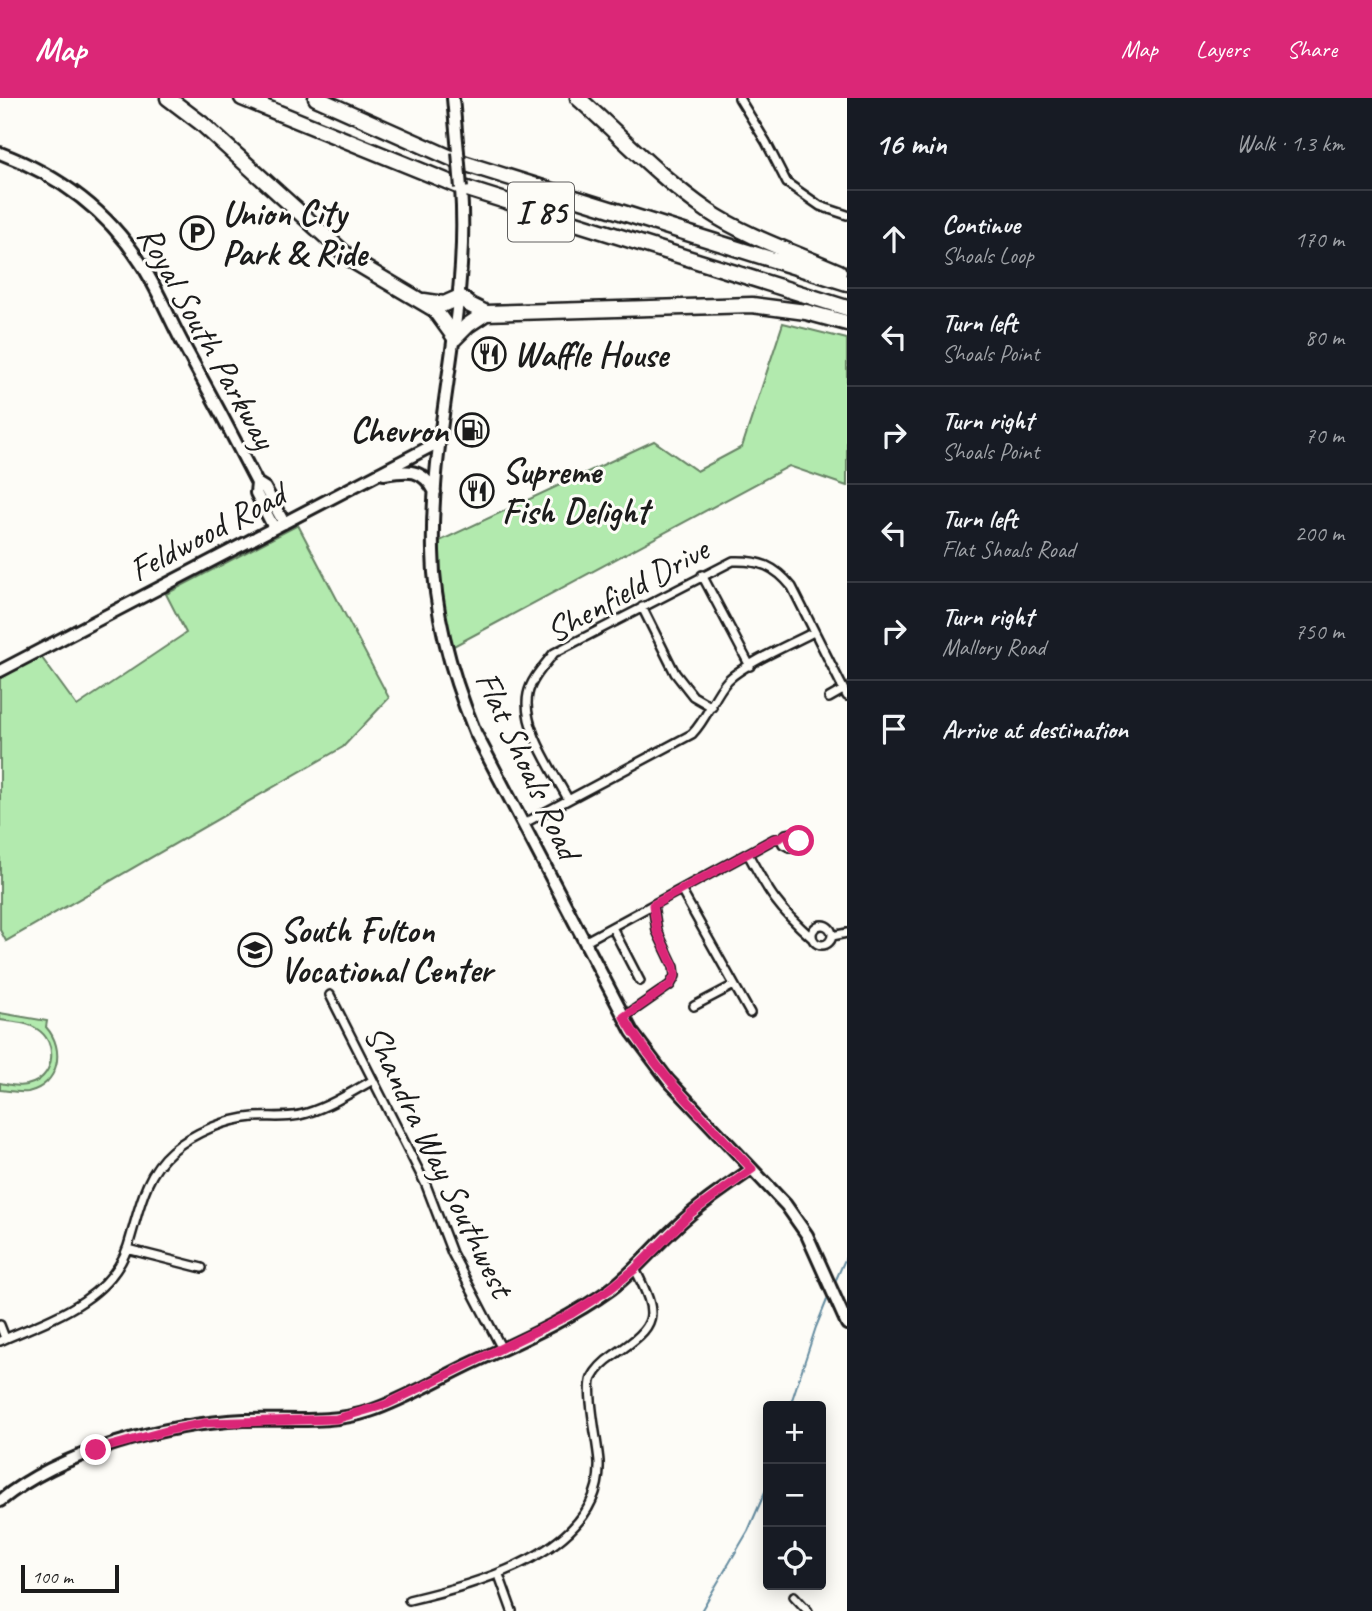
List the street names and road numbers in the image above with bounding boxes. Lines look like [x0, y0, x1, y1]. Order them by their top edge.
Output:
road number: I 85 [508, 182, 574, 242]
street label: Royal South Parkway [127, 217, 288, 458]
street label: Feldwood Road [121, 470, 297, 592]
street label: Shenfield Drive [538, 526, 718, 653]
street label: Flat Shoals Road [465, 664, 593, 871]
street label: Shandra Way Southwest [354, 1018, 526, 1307]

